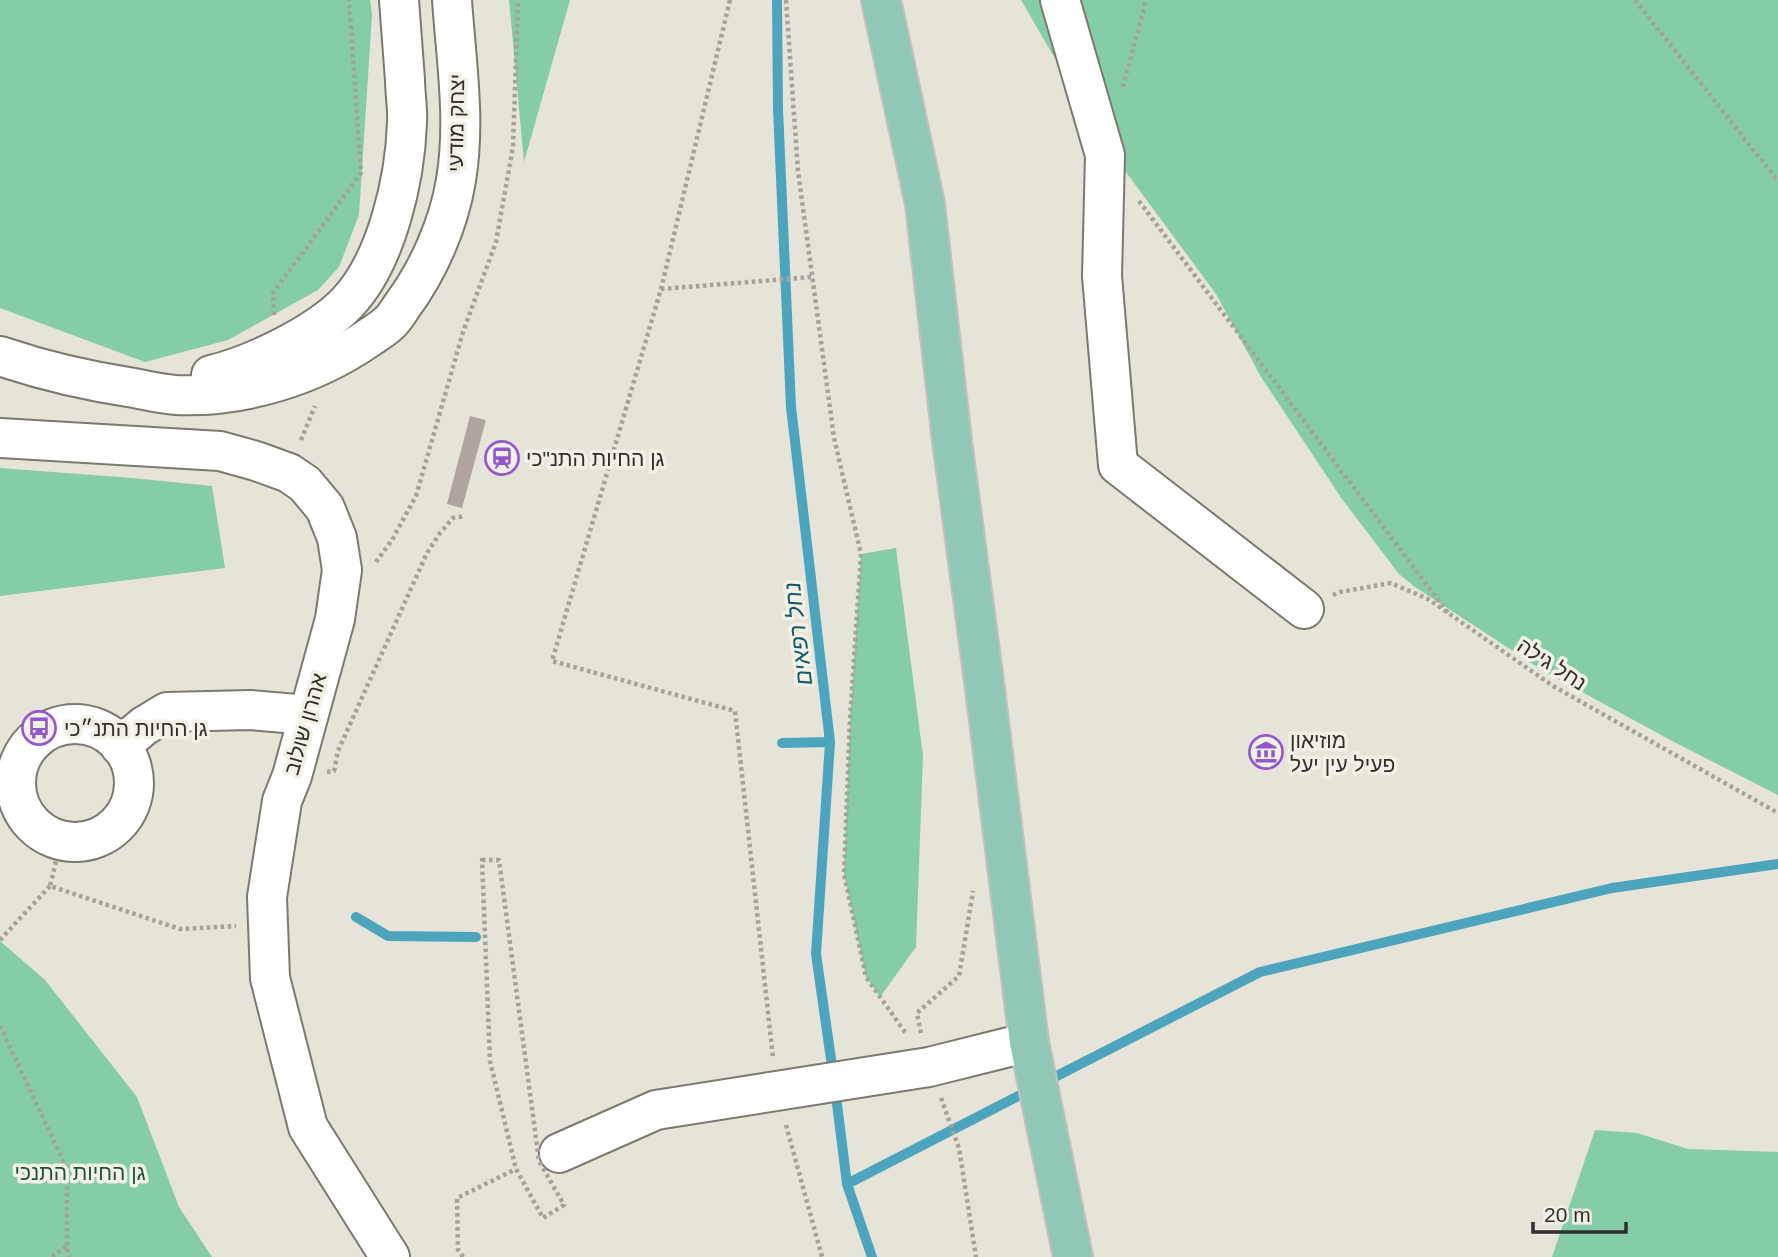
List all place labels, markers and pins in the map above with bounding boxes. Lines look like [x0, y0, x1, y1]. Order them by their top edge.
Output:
station icon: גן החיות התנ"כי [483, 439, 521, 477]
place label: גן החיות התנ"כי [526, 447, 665, 470]
bus stop icon: גן החיות התנ״כי [20, 709, 58, 747]
place label: גן החיות התנ״כי [64, 717, 208, 740]
place label: מוזיאון פעיל עין יעל [1290, 729, 1395, 776]
museum icon: מוזיאון פעיל עין יעל [1247, 733, 1285, 771]

